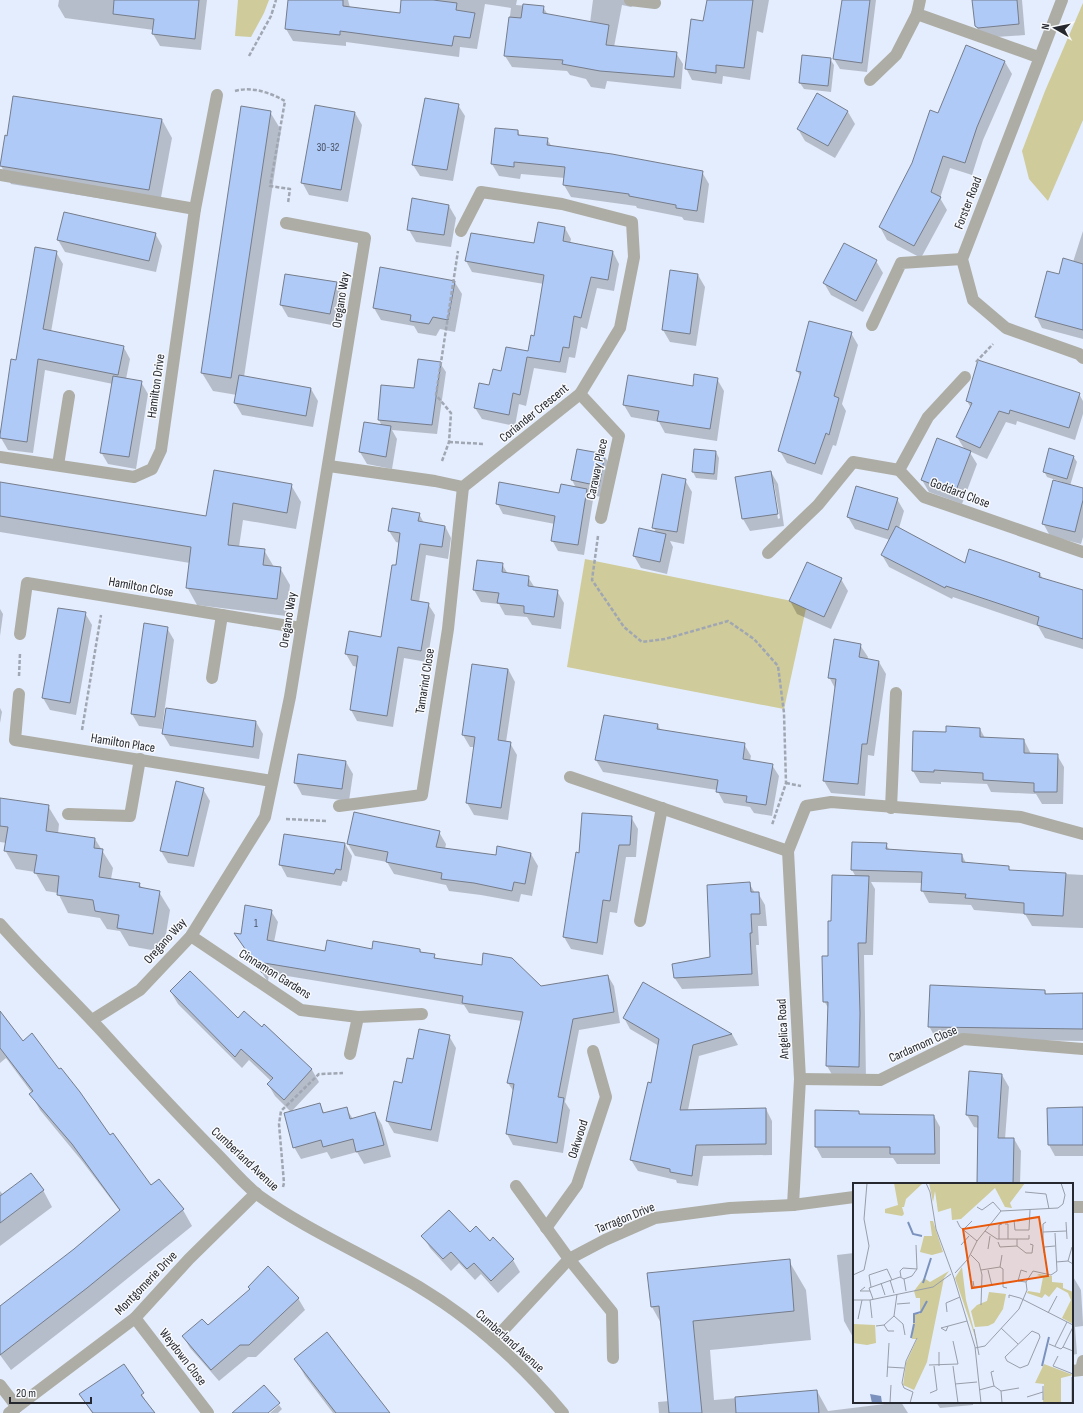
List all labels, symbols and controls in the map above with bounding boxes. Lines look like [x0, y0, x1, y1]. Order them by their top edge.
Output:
north arrow [1035, 8, 1075, 48]
text: N [1039, 22, 1053, 30]
house number: 30-32 [317, 141, 340, 154]
street label: Forster Road [951, 175, 985, 231]
street label: Oregano Way [329, 271, 353, 329]
street label: Hamilton Drive [144, 353, 168, 419]
street label: Coriander Crescent [496, 380, 572, 446]
street label: Caraway Place [583, 437, 611, 501]
street label: Goddard Close [928, 474, 992, 512]
street label: Hamilton Close [107, 573, 175, 601]
street label: Oregano Way [276, 591, 300, 649]
street label: Tamarind Close [412, 647, 438, 715]
street label: Hamilton Place [90, 730, 156, 756]
street label: Oregano Way [140, 915, 190, 967]
house number: 1 [254, 917, 258, 930]
street label: Cinnamon Gardens [236, 945, 314, 1003]
street label: Angelica Road [773, 998, 793, 1061]
street label: Cardamom Close [886, 1022, 960, 1066]
street label: Oakwood [564, 1118, 592, 1160]
street label: Cumberland Avenue [208, 1124, 282, 1194]
inset map [853, 1183, 1073, 1403]
street label: Tarragon Drive [593, 1199, 657, 1237]
street label: Montgomerie Drive [111, 1248, 181, 1318]
street label: Cumberland Avenue [472, 1306, 548, 1376]
street label: Weydown Close [156, 1325, 210, 1389]
scale bar [10, 1379, 91, 1405]
text: 20 m [16, 1386, 36, 1401]

